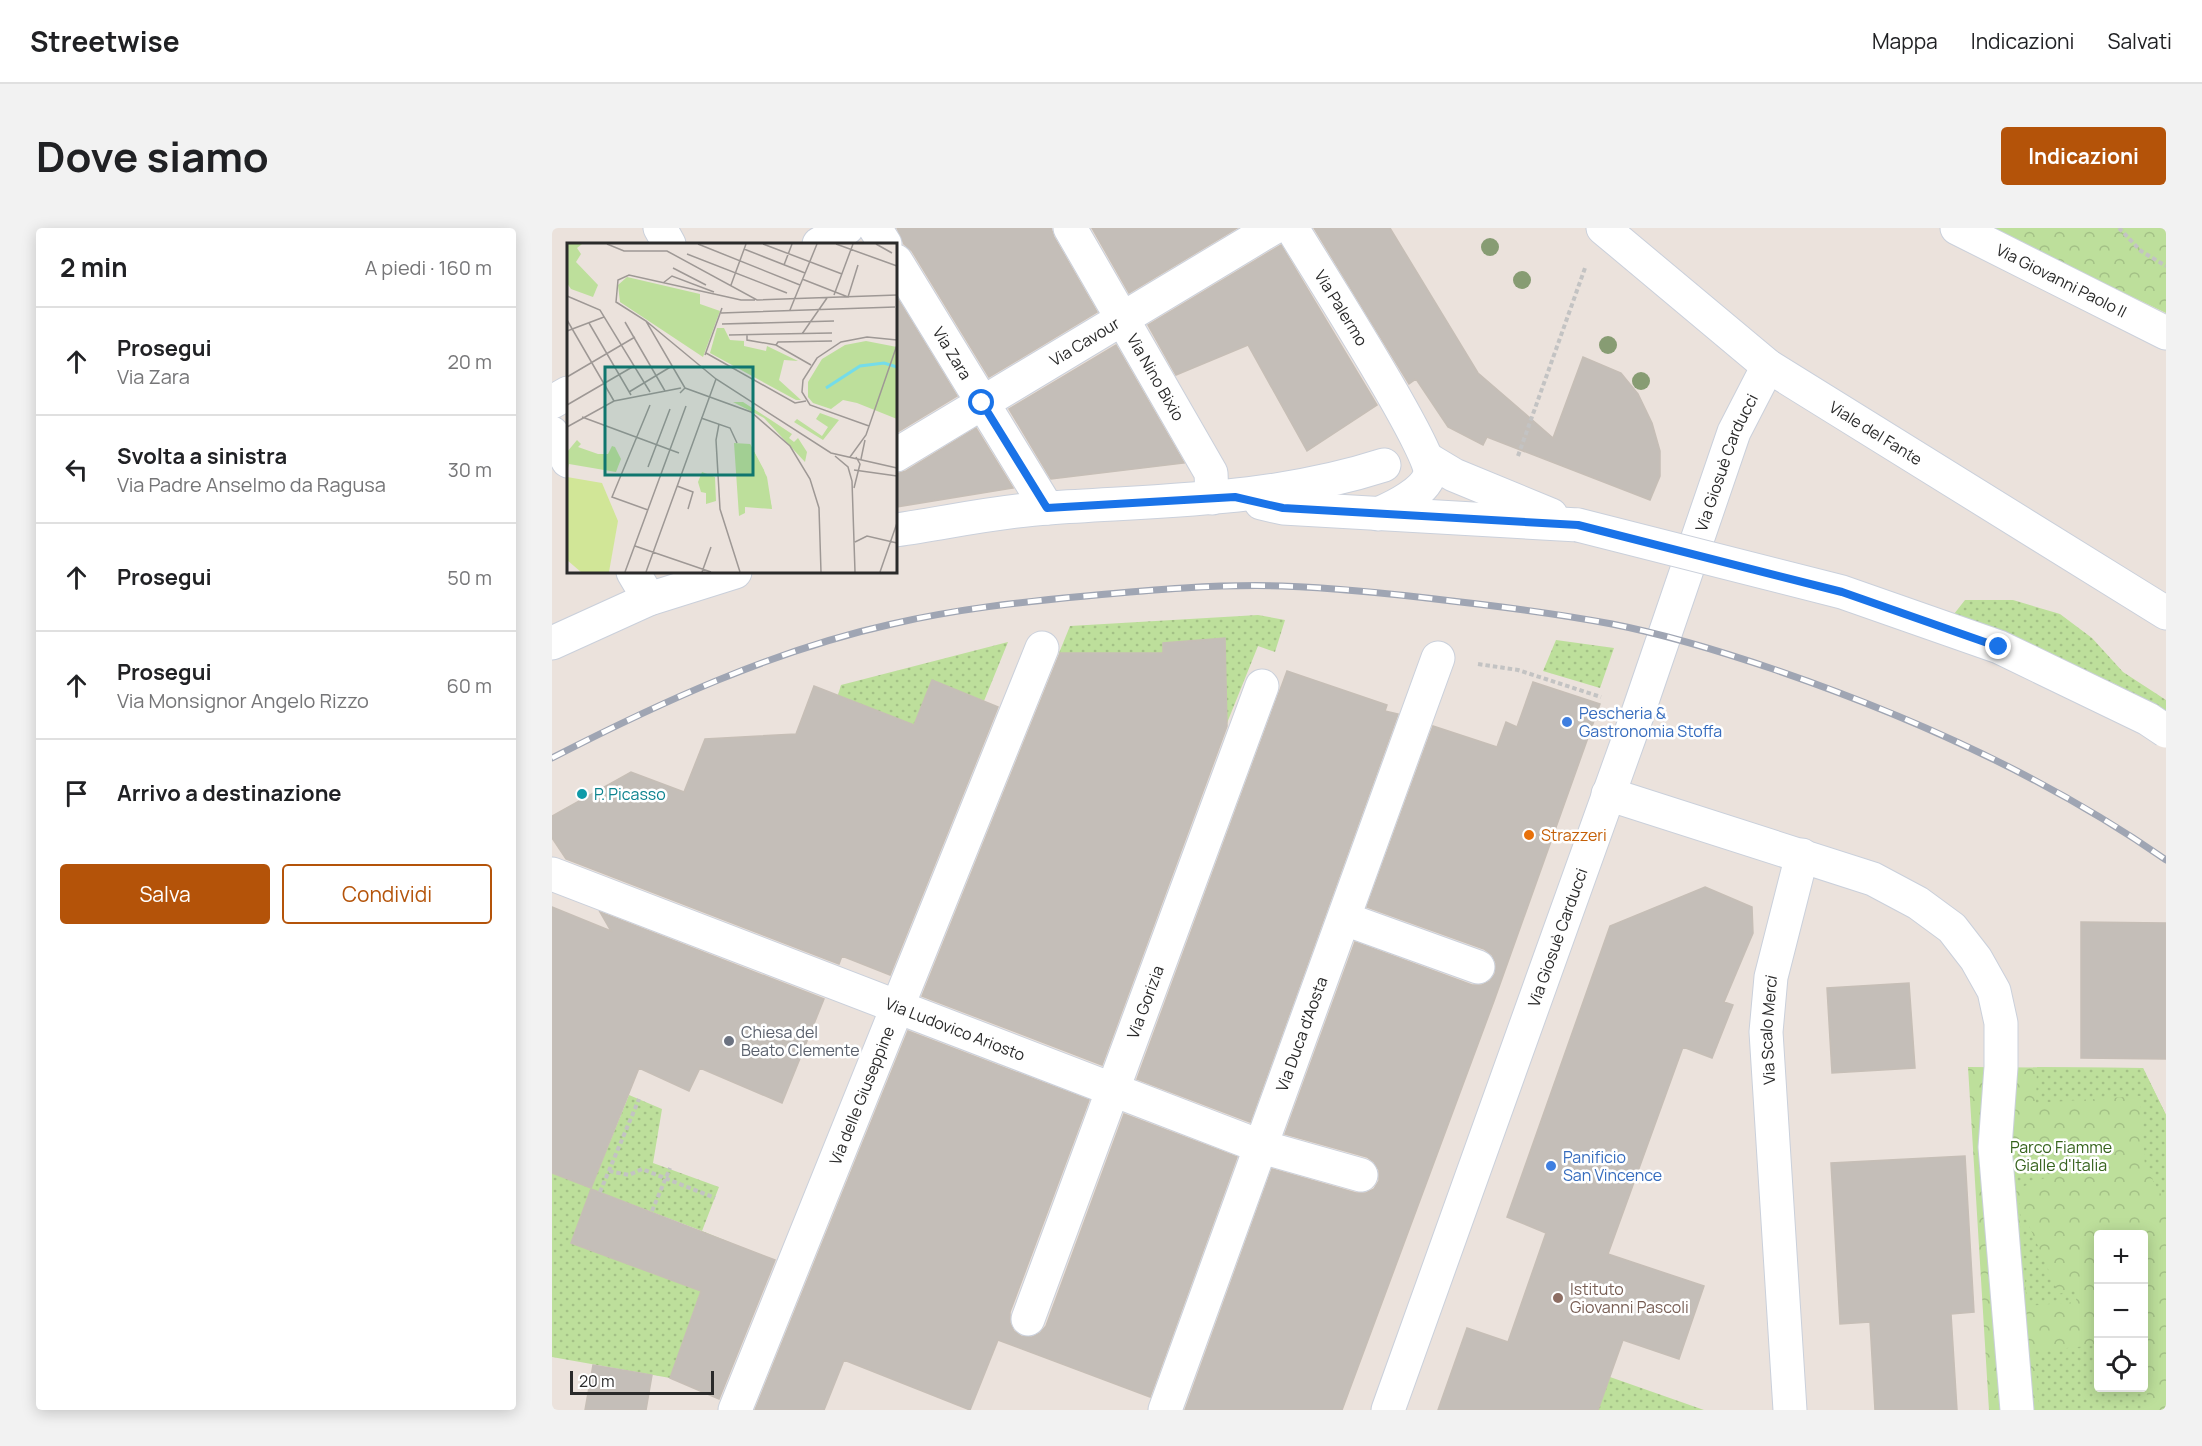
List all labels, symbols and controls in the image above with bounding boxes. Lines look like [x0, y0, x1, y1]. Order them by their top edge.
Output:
text: Streetwise [30, 22, 180, 60]
text: Mappa [1872, 27, 1938, 55]
text: Indicazioni [1971, 27, 2074, 55]
text: Salvati [2107, 27, 2172, 55]
text: Dove siamo [36, 127, 269, 185]
button: Indicazioni [2001, 127, 2166, 185]
street label: Via Giovanni Paolo II [1993, 238, 2131, 323]
inset map [567, 243, 897, 573]
text: 2 min [60, 249, 128, 285]
text: A piedi · 160 m [365, 254, 492, 281]
street label: Via Palermo [1310, 266, 1373, 350]
street label: Via Cavour [1045, 312, 1124, 371]
street label: Via Zara [928, 323, 977, 384]
street label: Via Nino Bixio [1122, 329, 1190, 425]
text: Prosegui [117, 333, 212, 363]
icon: ahead [60, 345, 93, 378]
text: 20 m [447, 348, 492, 375]
text: Via Zara [117, 363, 190, 390]
route start [968, 389, 994, 415]
street label: Via Giosuè Carducci [1690, 390, 1763, 534]
street label: Viale del Fante [1825, 396, 1927, 470]
text: Svolta a sinistra [117, 441, 287, 471]
icon: left [60, 453, 93, 486]
text: 30 m [448, 456, 492, 483]
text: Via Padre Anselmo da Ragusa [117, 471, 386, 498]
icon: ahead [60, 561, 93, 594]
text: Prosegui [117, 562, 212, 592]
text: 50 m [447, 564, 492, 591]
route end [1985, 633, 2011, 659]
text: Prosegui [117, 657, 212, 687]
icon: ahead [60, 669, 93, 702]
text: 60 m [446, 672, 492, 699]
text: Via Monsignor Angelo Rizzo [117, 687, 369, 714]
place label: Pescheria & Gastronomia Stoffa [1579, 702, 1722, 742]
marker: Pescheria & Gastronomia Stoffa [1560, 715, 1574, 729]
icon: arrive [60, 777, 93, 810]
text: Arrivo a destinazione [117, 778, 341, 808]
place label: P. Picasso [594, 783, 666, 805]
marker: P. Picasso [575, 787, 589, 801]
place label: Strazzeri [1541, 824, 1607, 846]
marker: Strazzeri [1522, 828, 1536, 842]
button: Salva [60, 864, 270, 924]
button: Condividi [282, 864, 492, 924]
street label: Via Giosuè Carducci [1522, 865, 1592, 1010]
street label: Via Gorizia [1122, 962, 1169, 1042]
street label: Via Scalo Merci [1755, 972, 1782, 1085]
street label: Via Duca d'Aosta [1271, 974, 1332, 1094]
street label: Via Ludovico Ariosto [882, 992, 1028, 1066]
place label: Chiesa del Beato Clemente [741, 1021, 860, 1061]
street label: Via delle Giuseppine [824, 1023, 899, 1168]
marker: Chiesa del Beato Clemente [722, 1034, 736, 1048]
park label: Parco Fiamme Gialle d'Italia [2010, 1136, 2112, 1176]
place label: Panificio San Vincence [1563, 1146, 1662, 1186]
marker: Panificio San Vincence [1544, 1159, 1558, 1173]
map controls [2094, 1230, 2148, 1392]
button: + [2094, 1230, 2148, 1284]
place label: Istituto Giovanni Pascoli [1570, 1278, 1689, 1318]
button: − [2094, 1284, 2148, 1338]
marker: Istituto Giovanni Pascoli [1551, 1291, 1565, 1305]
button: locate [2094, 1338, 2148, 1392]
scale bar [570, 1368, 714, 1396]
text: 20 m [579, 1370, 615, 1392]

